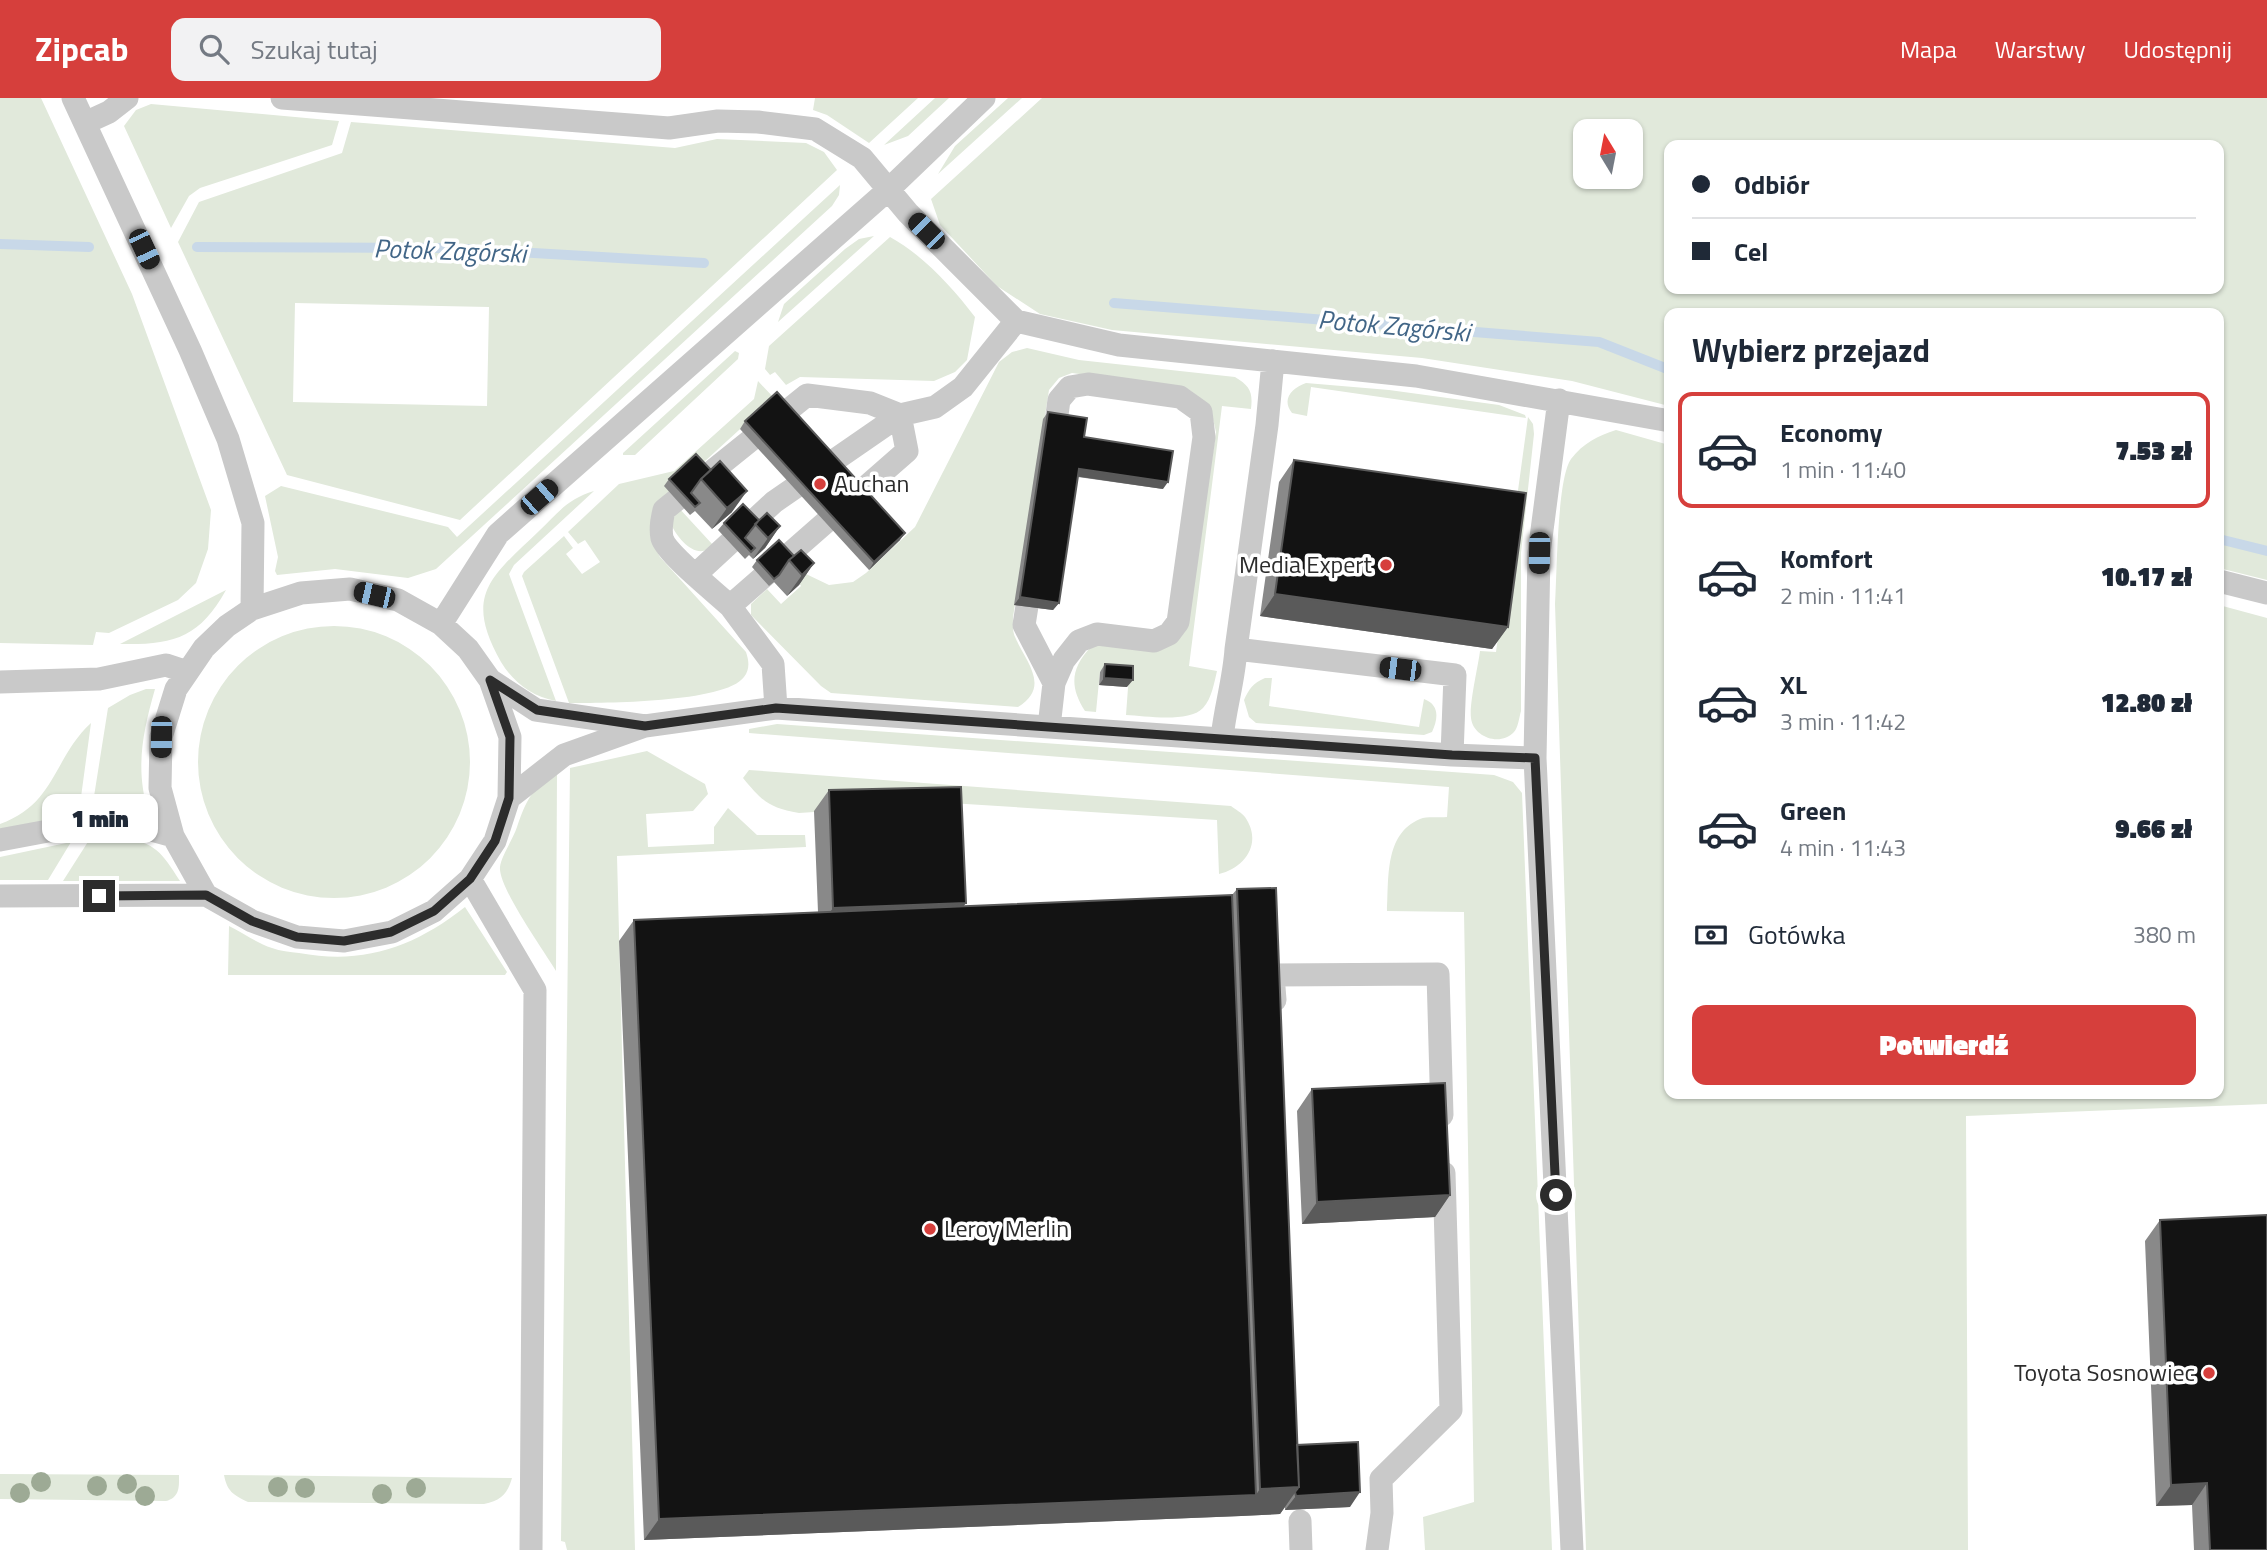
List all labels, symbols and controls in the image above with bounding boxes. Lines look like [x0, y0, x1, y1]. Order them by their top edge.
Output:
search box [171, 18, 661, 81]
text: Zipcab [35, 24, 129, 74]
icon: search [195, 30, 233, 68]
text: Szukaj tutaj [251, 30, 378, 69]
text: Mapa [1900, 31, 1957, 67]
text: Warstwy [1995, 31, 2086, 67]
text: Udostępnij [2124, 31, 2232, 67]
north arrow [1573, 119, 1643, 189]
map controls [1573, 119, 1643, 189]
text: Odbiór [1734, 165, 1810, 204]
car [904, 209, 949, 253]
car [126, 226, 163, 272]
water label: Potok Zagórski [373, 228, 529, 273]
text: Cel [1734, 232, 1768, 271]
water label: Potok Zagórski [1316, 299, 1474, 352]
text: Wybierz przejazd [1692, 326, 1930, 374]
text: Economy [1780, 413, 1882, 452]
icon: car [1696, 419, 1759, 482]
text: 7.53 zł [2115, 431, 2192, 470]
text: 1 min · 11:40 [1780, 452, 1906, 487]
place label: Auchan [834, 465, 909, 501]
car [517, 475, 562, 519]
marker: Auchan [812, 476, 828, 492]
car [1529, 532, 1550, 574]
text: Komfort [1780, 539, 1873, 578]
icon: car [1696, 545, 1759, 608]
place label: Media Expert [1239, 546, 1373, 582]
marker: Media Expert [1378, 557, 1394, 573]
text: 10.17 zł [2101, 557, 2192, 596]
text: 2 min · 11:41 [1780, 578, 1906, 613]
car [352, 580, 397, 610]
car [1378, 656, 1423, 682]
text: XL [1780, 665, 1807, 704]
icon: car [1696, 671, 1759, 734]
text: 12.80 zł [2101, 683, 2192, 722]
text: 3 min · 11:42 [1780, 704, 1906, 739]
car [151, 716, 172, 758]
text: Green [1780, 791, 1846, 830]
callout: 1 min [41, 794, 157, 844]
icon: car [1696, 797, 1759, 860]
text: 1 min [71, 801, 129, 836]
text: 9.66 zł [2115, 809, 2192, 848]
text: 4 min · 11:43 [1780, 830, 1906, 865]
route end [83, 880, 115, 912]
text: Gotówka [1748, 915, 1846, 954]
icon: cash [1692, 916, 1730, 954]
text: 380 m [2133, 917, 2196, 952]
button: Potwierdź [1692, 1005, 2196, 1085]
route start [1540, 1179, 1572, 1211]
place label: Leroy Merlin [944, 1210, 1069, 1246]
marker: Leroy Merlin [922, 1221, 938, 1237]
place label: Toyota Sosnowiec [2014, 1354, 2195, 1390]
marker: Toyota Sosnowiec [2201, 1365, 2217, 1381]

